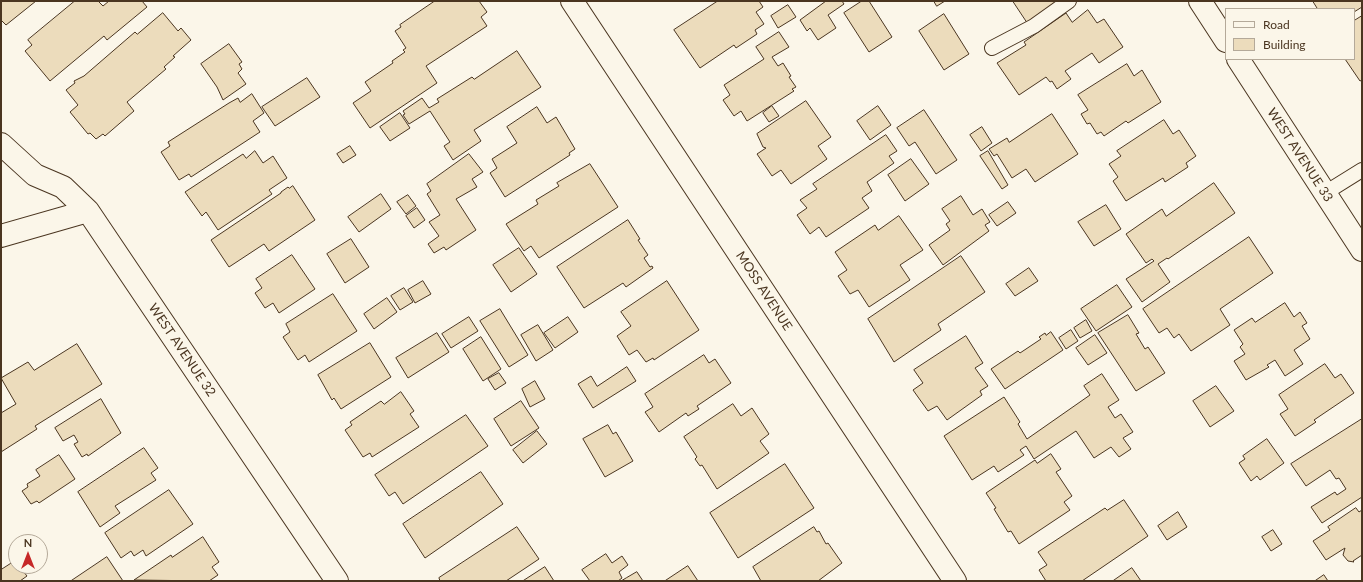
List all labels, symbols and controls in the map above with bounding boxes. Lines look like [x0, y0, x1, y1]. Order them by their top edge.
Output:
legend [1225, 8, 1355, 60]
text: Road [1263, 17, 1290, 32]
text: Building [1263, 37, 1306, 52]
street label: WEST AVENUE 33 [1264, 105, 1336, 205]
street label: MOSS AVENUE [733, 248, 795, 334]
street label: WEST AVENUE 32 [145, 301, 219, 399]
north arrow [8, 534, 48, 574]
text: N [24, 536, 32, 549]

